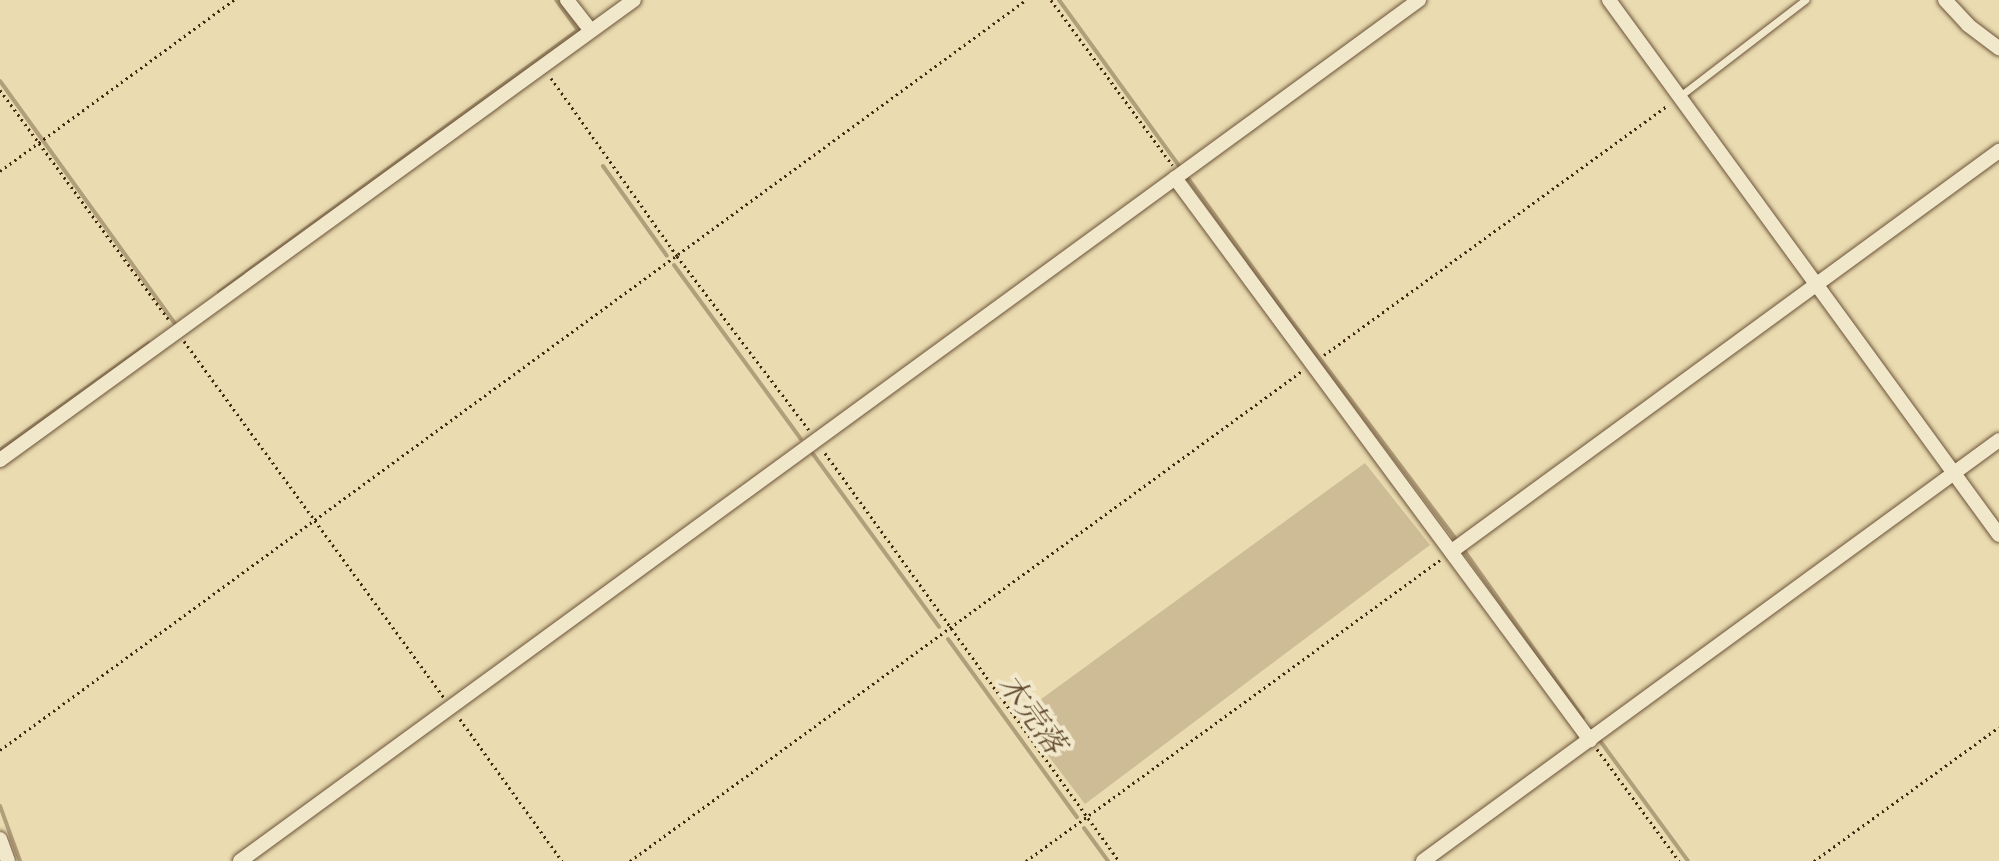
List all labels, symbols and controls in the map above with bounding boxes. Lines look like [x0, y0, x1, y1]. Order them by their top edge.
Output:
water label: 木売落 [989, 668, 1071, 762]

